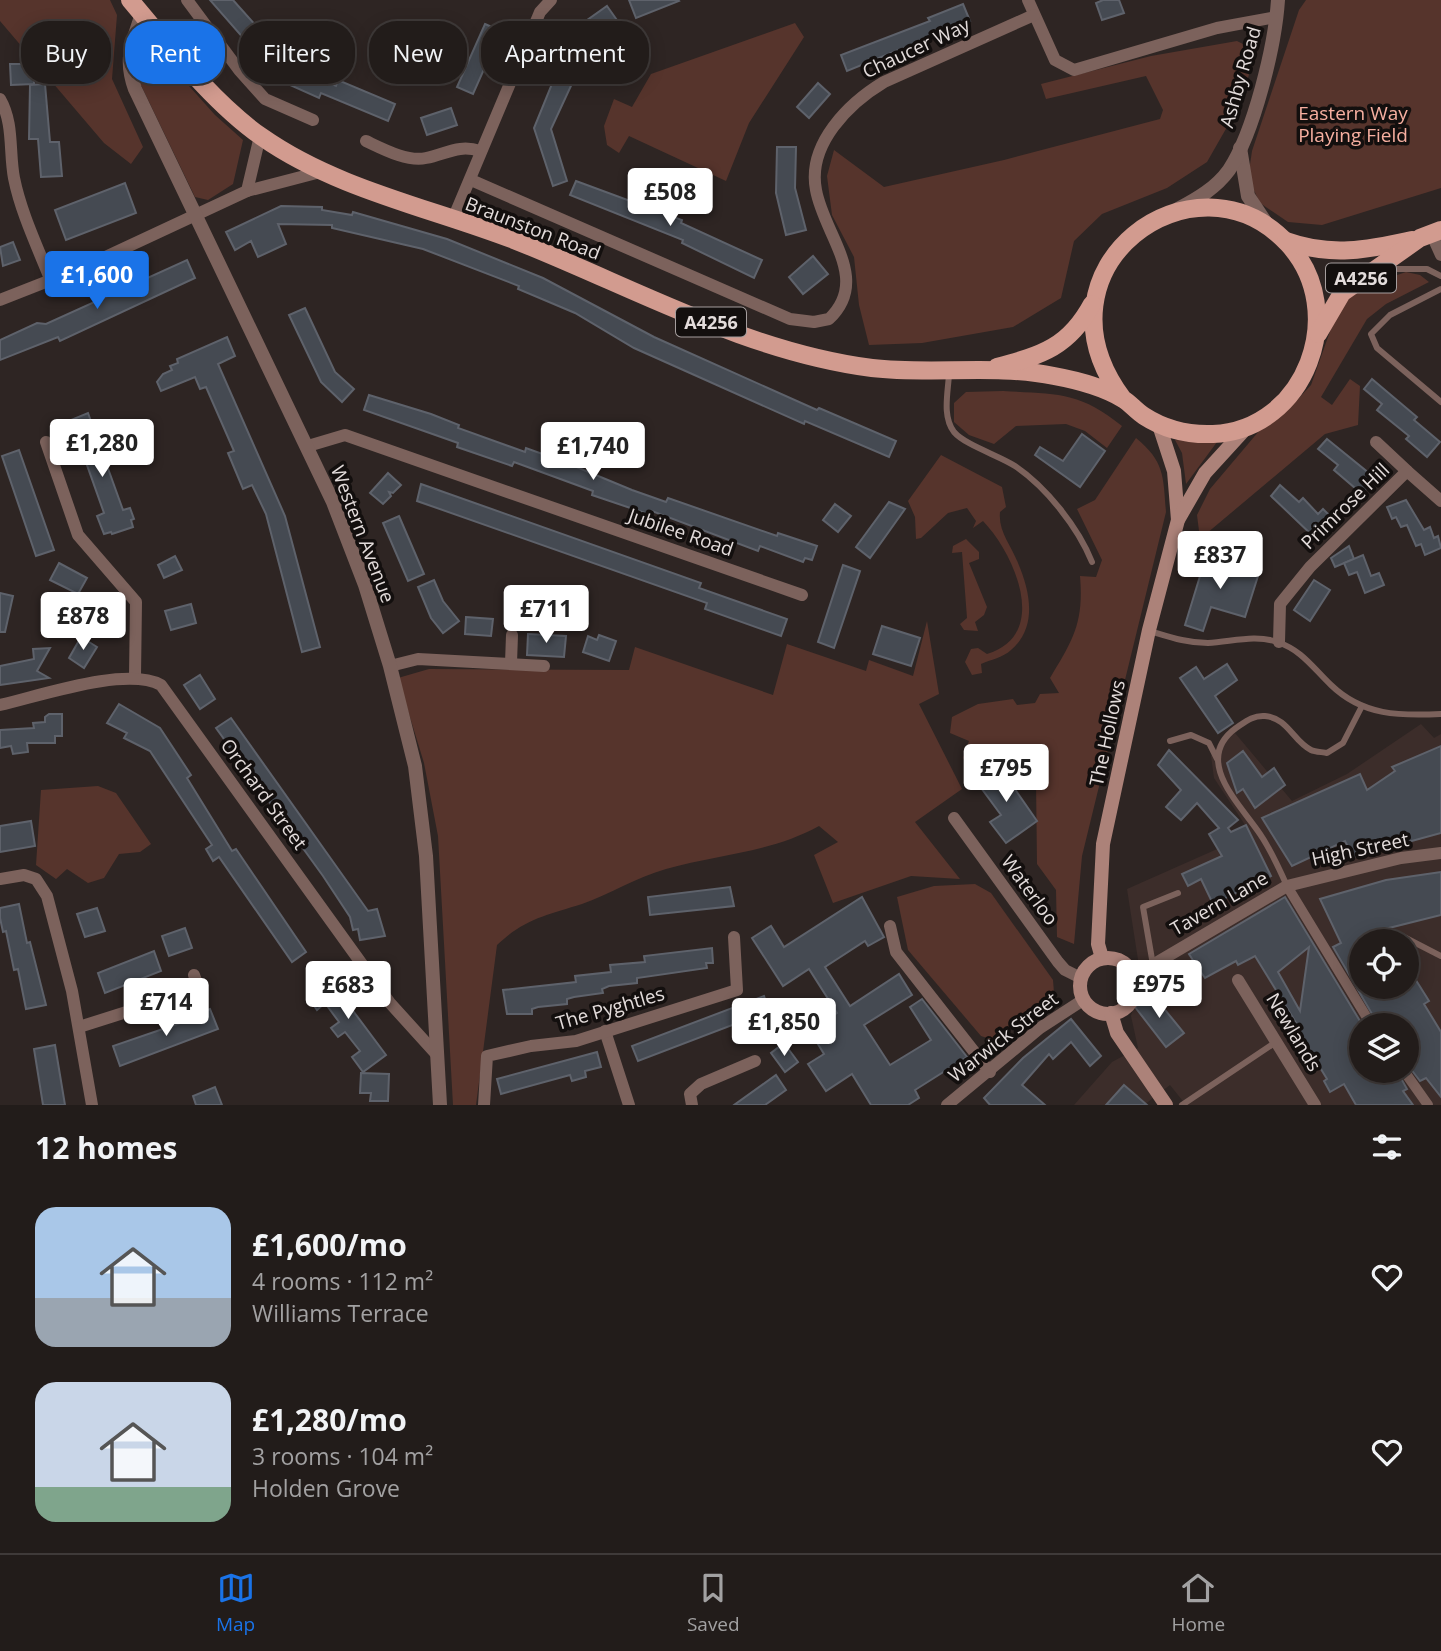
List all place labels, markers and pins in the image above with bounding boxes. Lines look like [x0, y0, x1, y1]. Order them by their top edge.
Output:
pin: £508 [629, 168, 711, 228]
pin: £1,600 [40, 252, 154, 311]
pin: £1,280 [45, 420, 159, 479]
pin: £1,740 [536, 422, 650, 482]
pin: £837 [1179, 532, 1261, 591]
pin: £711 [505, 586, 587, 645]
pin: £878 [42, 592, 124, 652]
pin: £795 [965, 744, 1047, 804]
pin: £975 [1118, 960, 1200, 1020]
pin: £683 [307, 962, 389, 1021]
pin: £714 [125, 978, 207, 1038]
pin: £1,850 [727, 998, 841, 1058]

